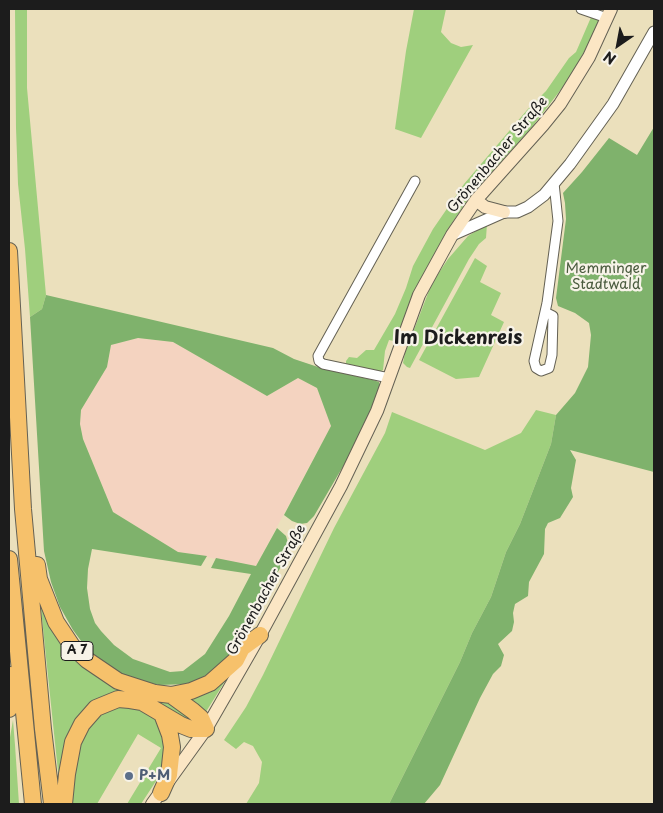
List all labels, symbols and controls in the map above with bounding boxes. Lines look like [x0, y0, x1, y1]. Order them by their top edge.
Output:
north arrow [593, 20, 643, 70]
text: N [599, 46, 620, 70]
street label: Grönenbacher Straße [444, 93, 552, 217]
park label: Memminger Stadtwald [565, 261, 647, 294]
district label: Im Dickenreis [394, 328, 522, 350]
street label: Grönenbacher Straße [224, 522, 310, 658]
road number: A 7 [61, 641, 93, 660]
place label: P+M [139, 768, 170, 784]
marker: P+M [123, 770, 135, 782]

